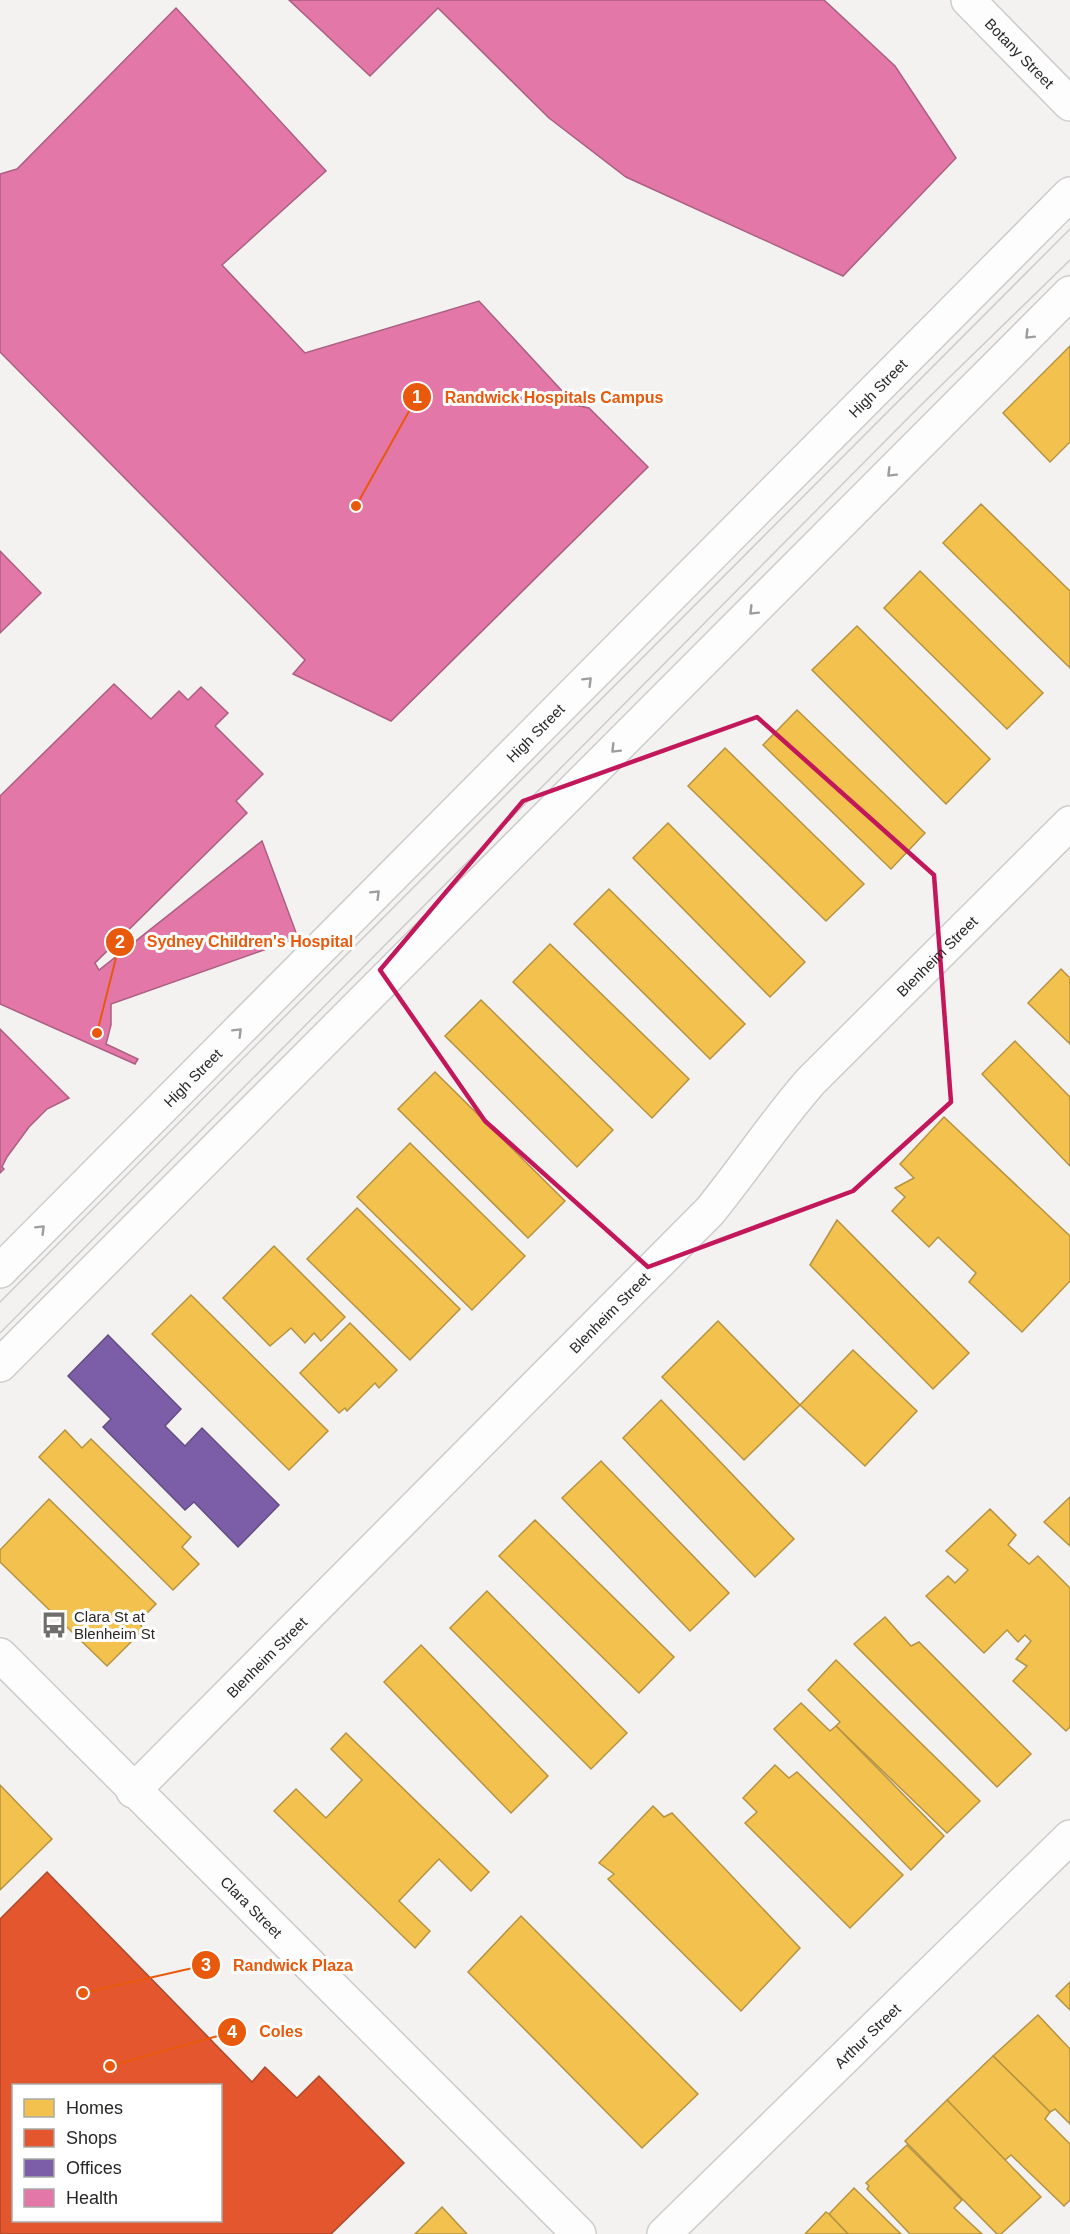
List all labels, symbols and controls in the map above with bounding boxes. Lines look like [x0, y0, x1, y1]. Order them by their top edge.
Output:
street label: Botany Street [982, 14, 1058, 92]
one-way arrow [1025, 327, 1036, 338]
street label: High Street [845, 355, 911, 420]
callout: Randwick Hospitals Campus [402, 380, 675, 414]
text: 1 [412, 387, 422, 407]
text: Randwick Hospitals Campus [445, 389, 663, 406]
one-way arrow [887, 465, 898, 476]
one-way arrow [750, 603, 761, 614]
one-way arrow [580, 677, 591, 688]
street label: High Street [502, 699, 568, 765]
one-way arrow [612, 741, 623, 752]
one-way arrow [369, 890, 380, 900]
street label: Blenheim Street [893, 912, 981, 1000]
callout: Sydney Children's Hospital [105, 925, 366, 959]
text: 2 [115, 932, 125, 952]
text: Sydney Children's Hospital [147, 933, 353, 950]
one-way arrow [231, 1028, 242, 1039]
street label: High Street [160, 1044, 225, 1110]
one-way arrow [34, 1226, 45, 1237]
street label: Blenheim Street [565, 1268, 653, 1356]
place label: Clara St at Blenheim St [74, 1608, 156, 1642]
bus stop icon: Clara St at Blenheim St [39, 1610, 69, 1640]
street label: Blenheim Street [223, 1613, 311, 1701]
street label: Clara Street [217, 1872, 287, 1942]
callout: Randwick Plaza [191, 1948, 365, 1982]
text: 3 [201, 1955, 211, 1975]
text: Randwick Plaza [233, 1957, 353, 1974]
street label: Arthur Street [831, 1999, 904, 2071]
callout: Coles [217, 2015, 315, 2049]
text: 4 [227, 2022, 237, 2042]
text: Coles [259, 2023, 303, 2040]
legend [12, 2084, 222, 2222]
text: Homes [66, 2098, 123, 2118]
text: Shops [66, 2128, 117, 2148]
text: Offices [66, 2158, 122, 2178]
text: Health [66, 2188, 118, 2208]

